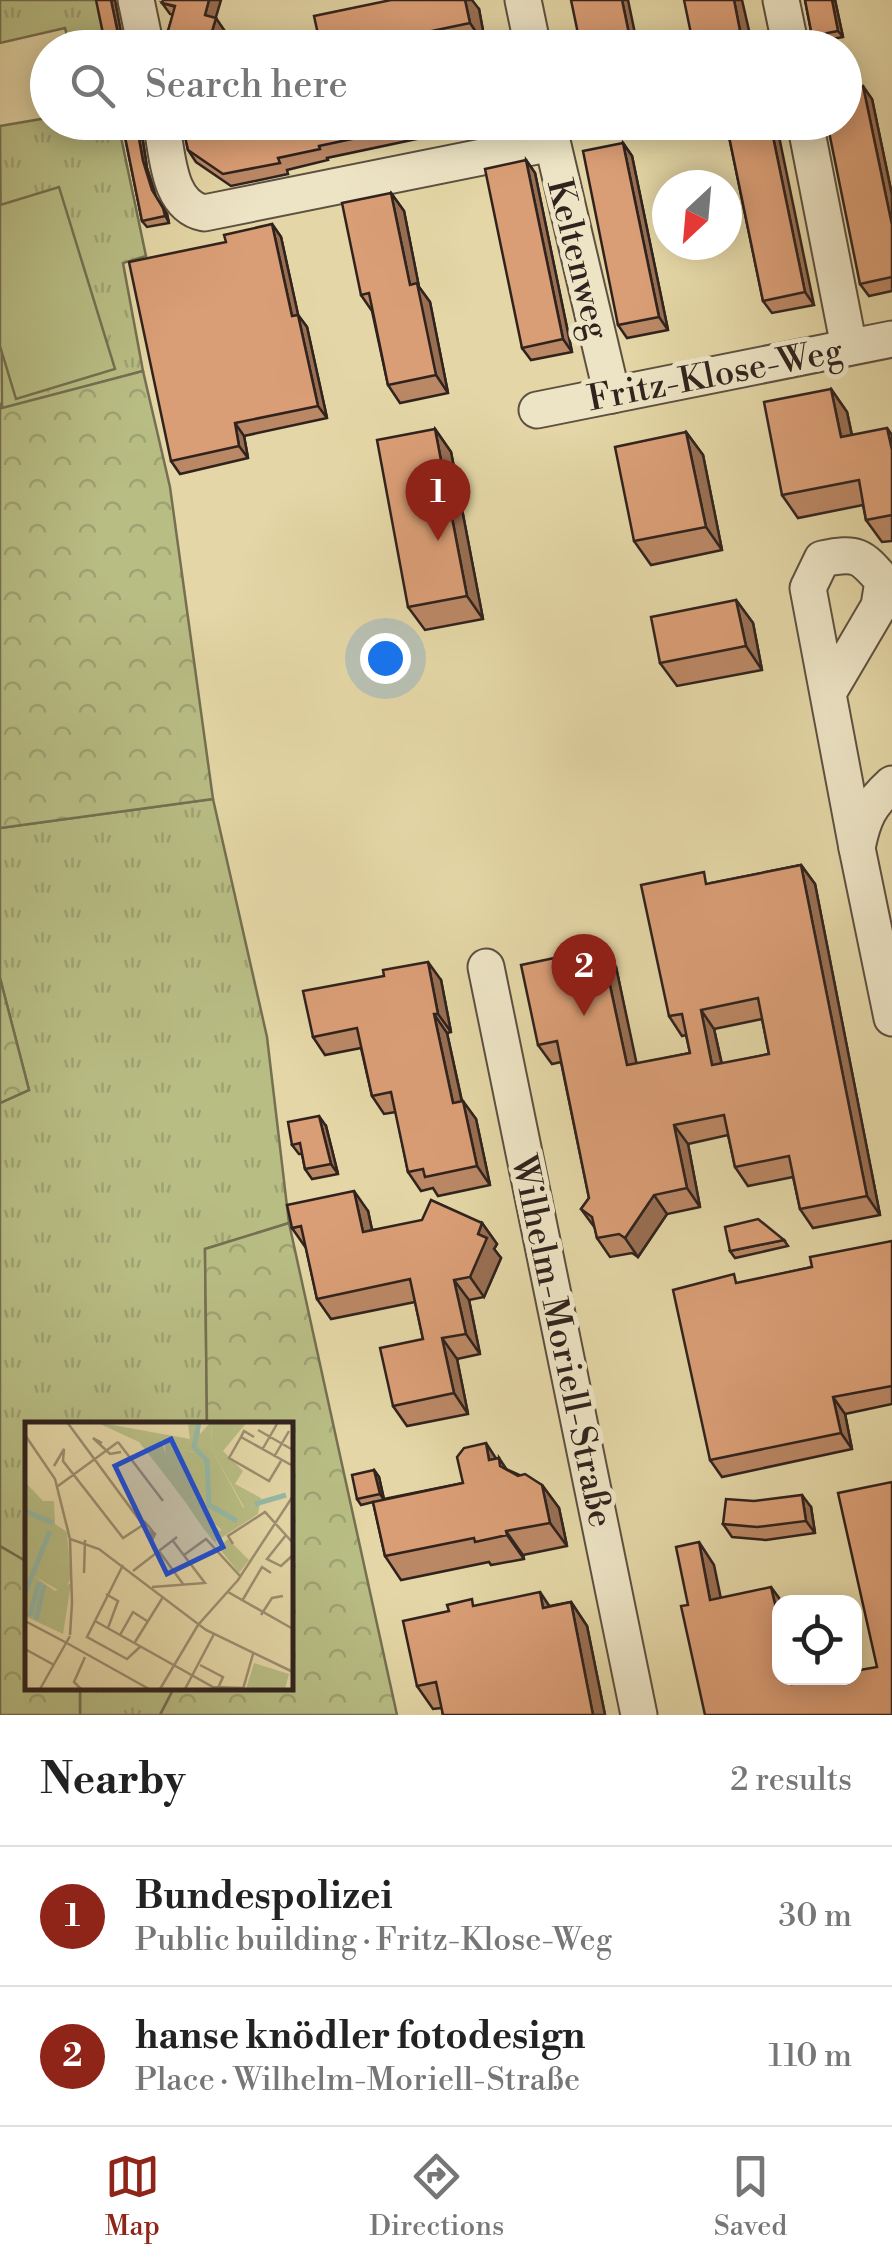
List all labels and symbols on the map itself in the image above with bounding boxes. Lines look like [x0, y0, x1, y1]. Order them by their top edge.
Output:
north arrow [652, 170, 742, 260]
street label: Keltenweg [537, 175, 618, 344]
street label: Fritz-Klose-Weg [584, 330, 846, 421]
pin: 1 [406, 458, 470, 541]
your location [360, 633, 411, 684]
pin: 2 [552, 934, 616, 1016]
street label: Wilhelm-Moriell-Straße [501, 1150, 622, 1531]
inset map [25, 1422, 292, 1690]

